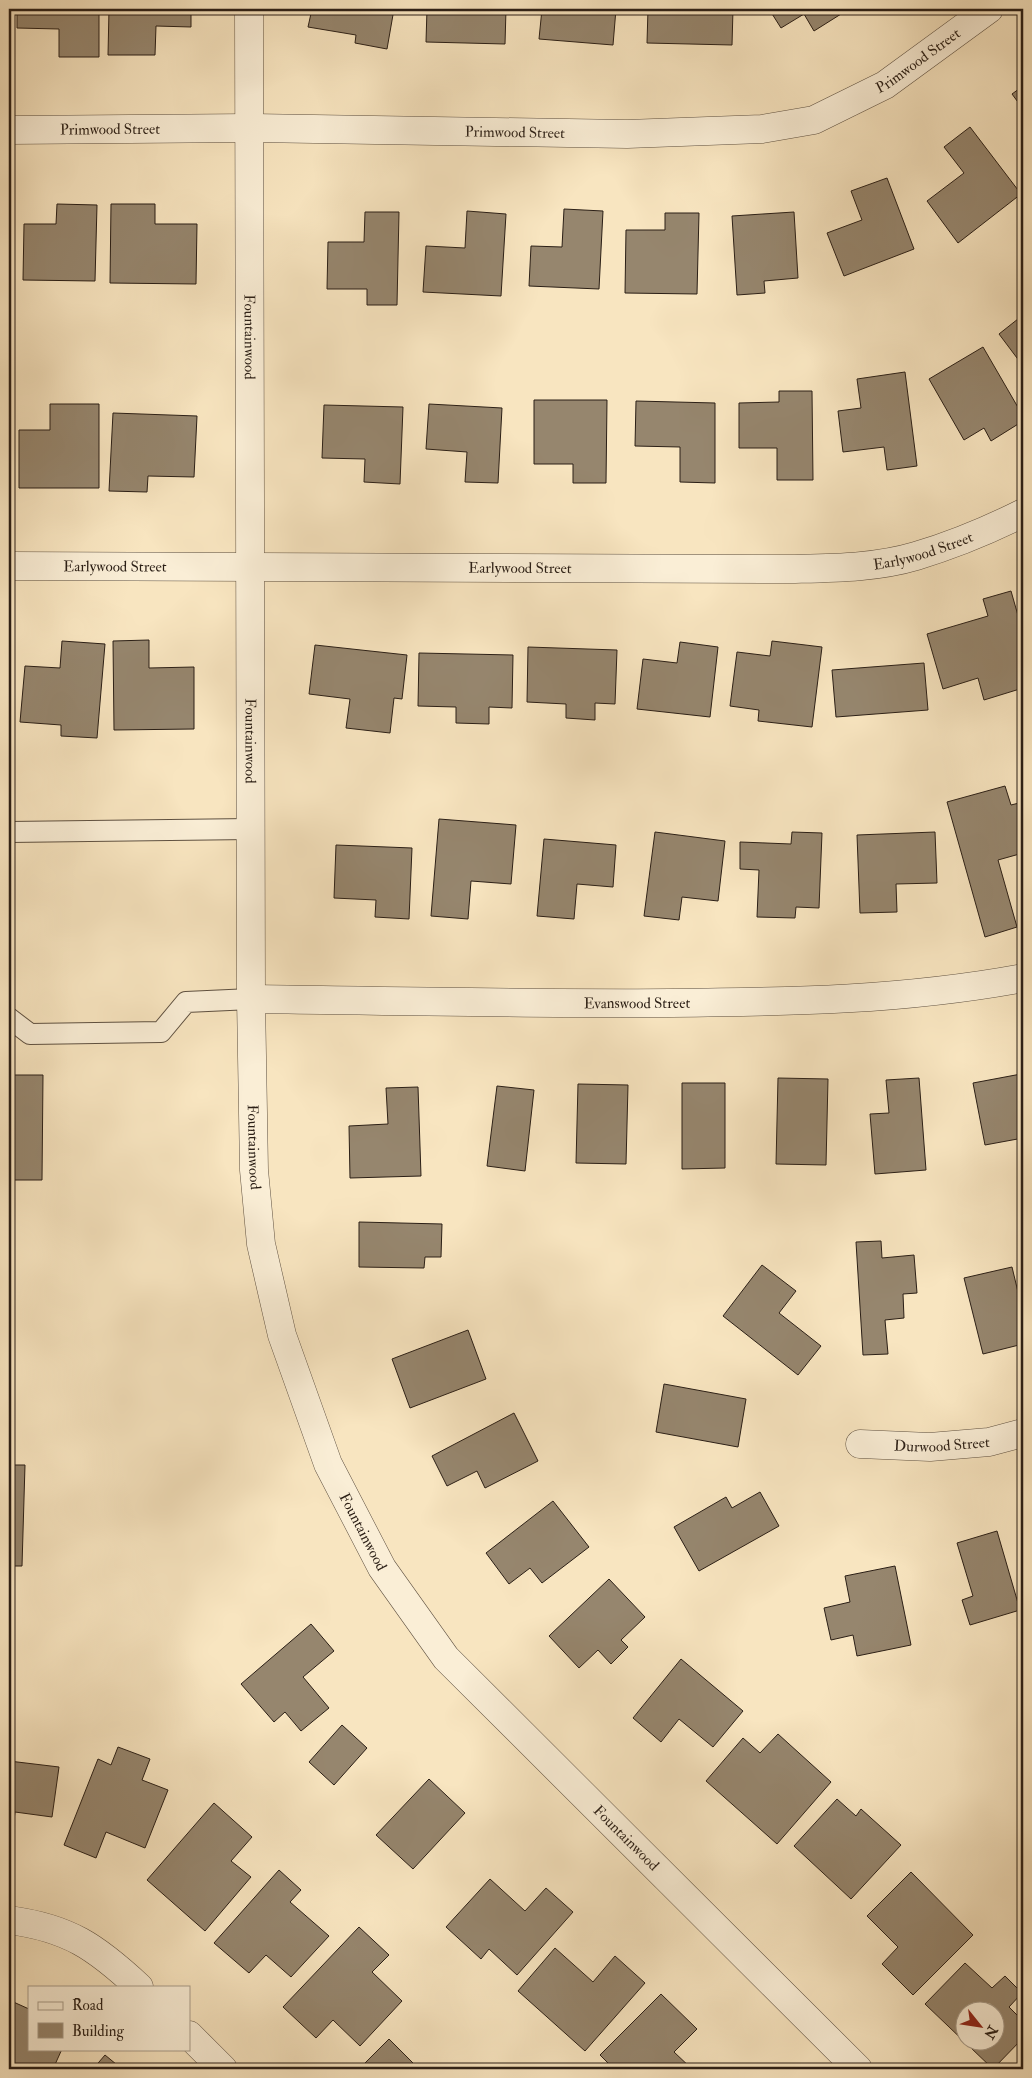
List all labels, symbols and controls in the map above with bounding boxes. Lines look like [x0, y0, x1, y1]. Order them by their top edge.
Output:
street label: Primwood Street [873, 24, 964, 98]
street label: Primwood Street [60, 120, 160, 140]
street label: Primwood Street [465, 122, 565, 143]
street label: Fountainwood [240, 294, 259, 380]
street label: Earlywood Street [872, 528, 976, 575]
street label: Earlywood Street [63, 557, 167, 577]
street label: Earlywood Street [468, 559, 572, 578]
street label: Fountainwood [240, 698, 260, 784]
street label: Evanswood Street [584, 994, 691, 1013]
street label: Fountainwood [243, 1104, 265, 1191]
street label: Durwood Street [894, 1433, 991, 1457]
street label: Fountainwood [335, 1490, 391, 1575]
street label: Fountainwood [589, 1801, 663, 1876]
legend [28, 1986, 190, 2050]
text: Road [72, 1996, 104, 2015]
north arrow [954, 2000, 1004, 2050]
text: Building [72, 2022, 124, 2041]
text: N [980, 2022, 1002, 2042]

